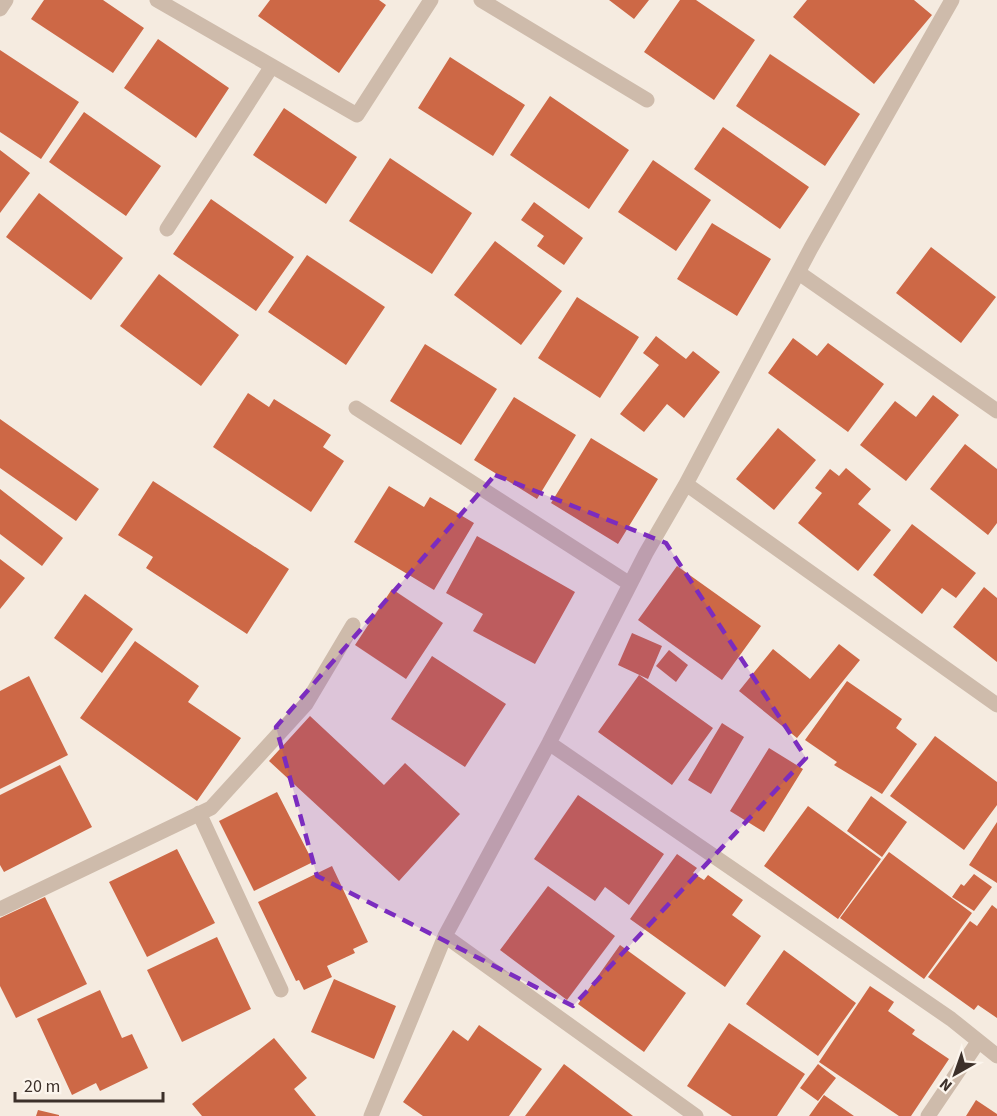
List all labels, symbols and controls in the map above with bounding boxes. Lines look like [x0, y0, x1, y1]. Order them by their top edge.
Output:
north arrow [925, 1044, 985, 1104]
scale bar [15, 1065, 164, 1103]
text: N [935, 1073, 957, 1097]
text: 20 m [24, 1074, 60, 1099]

